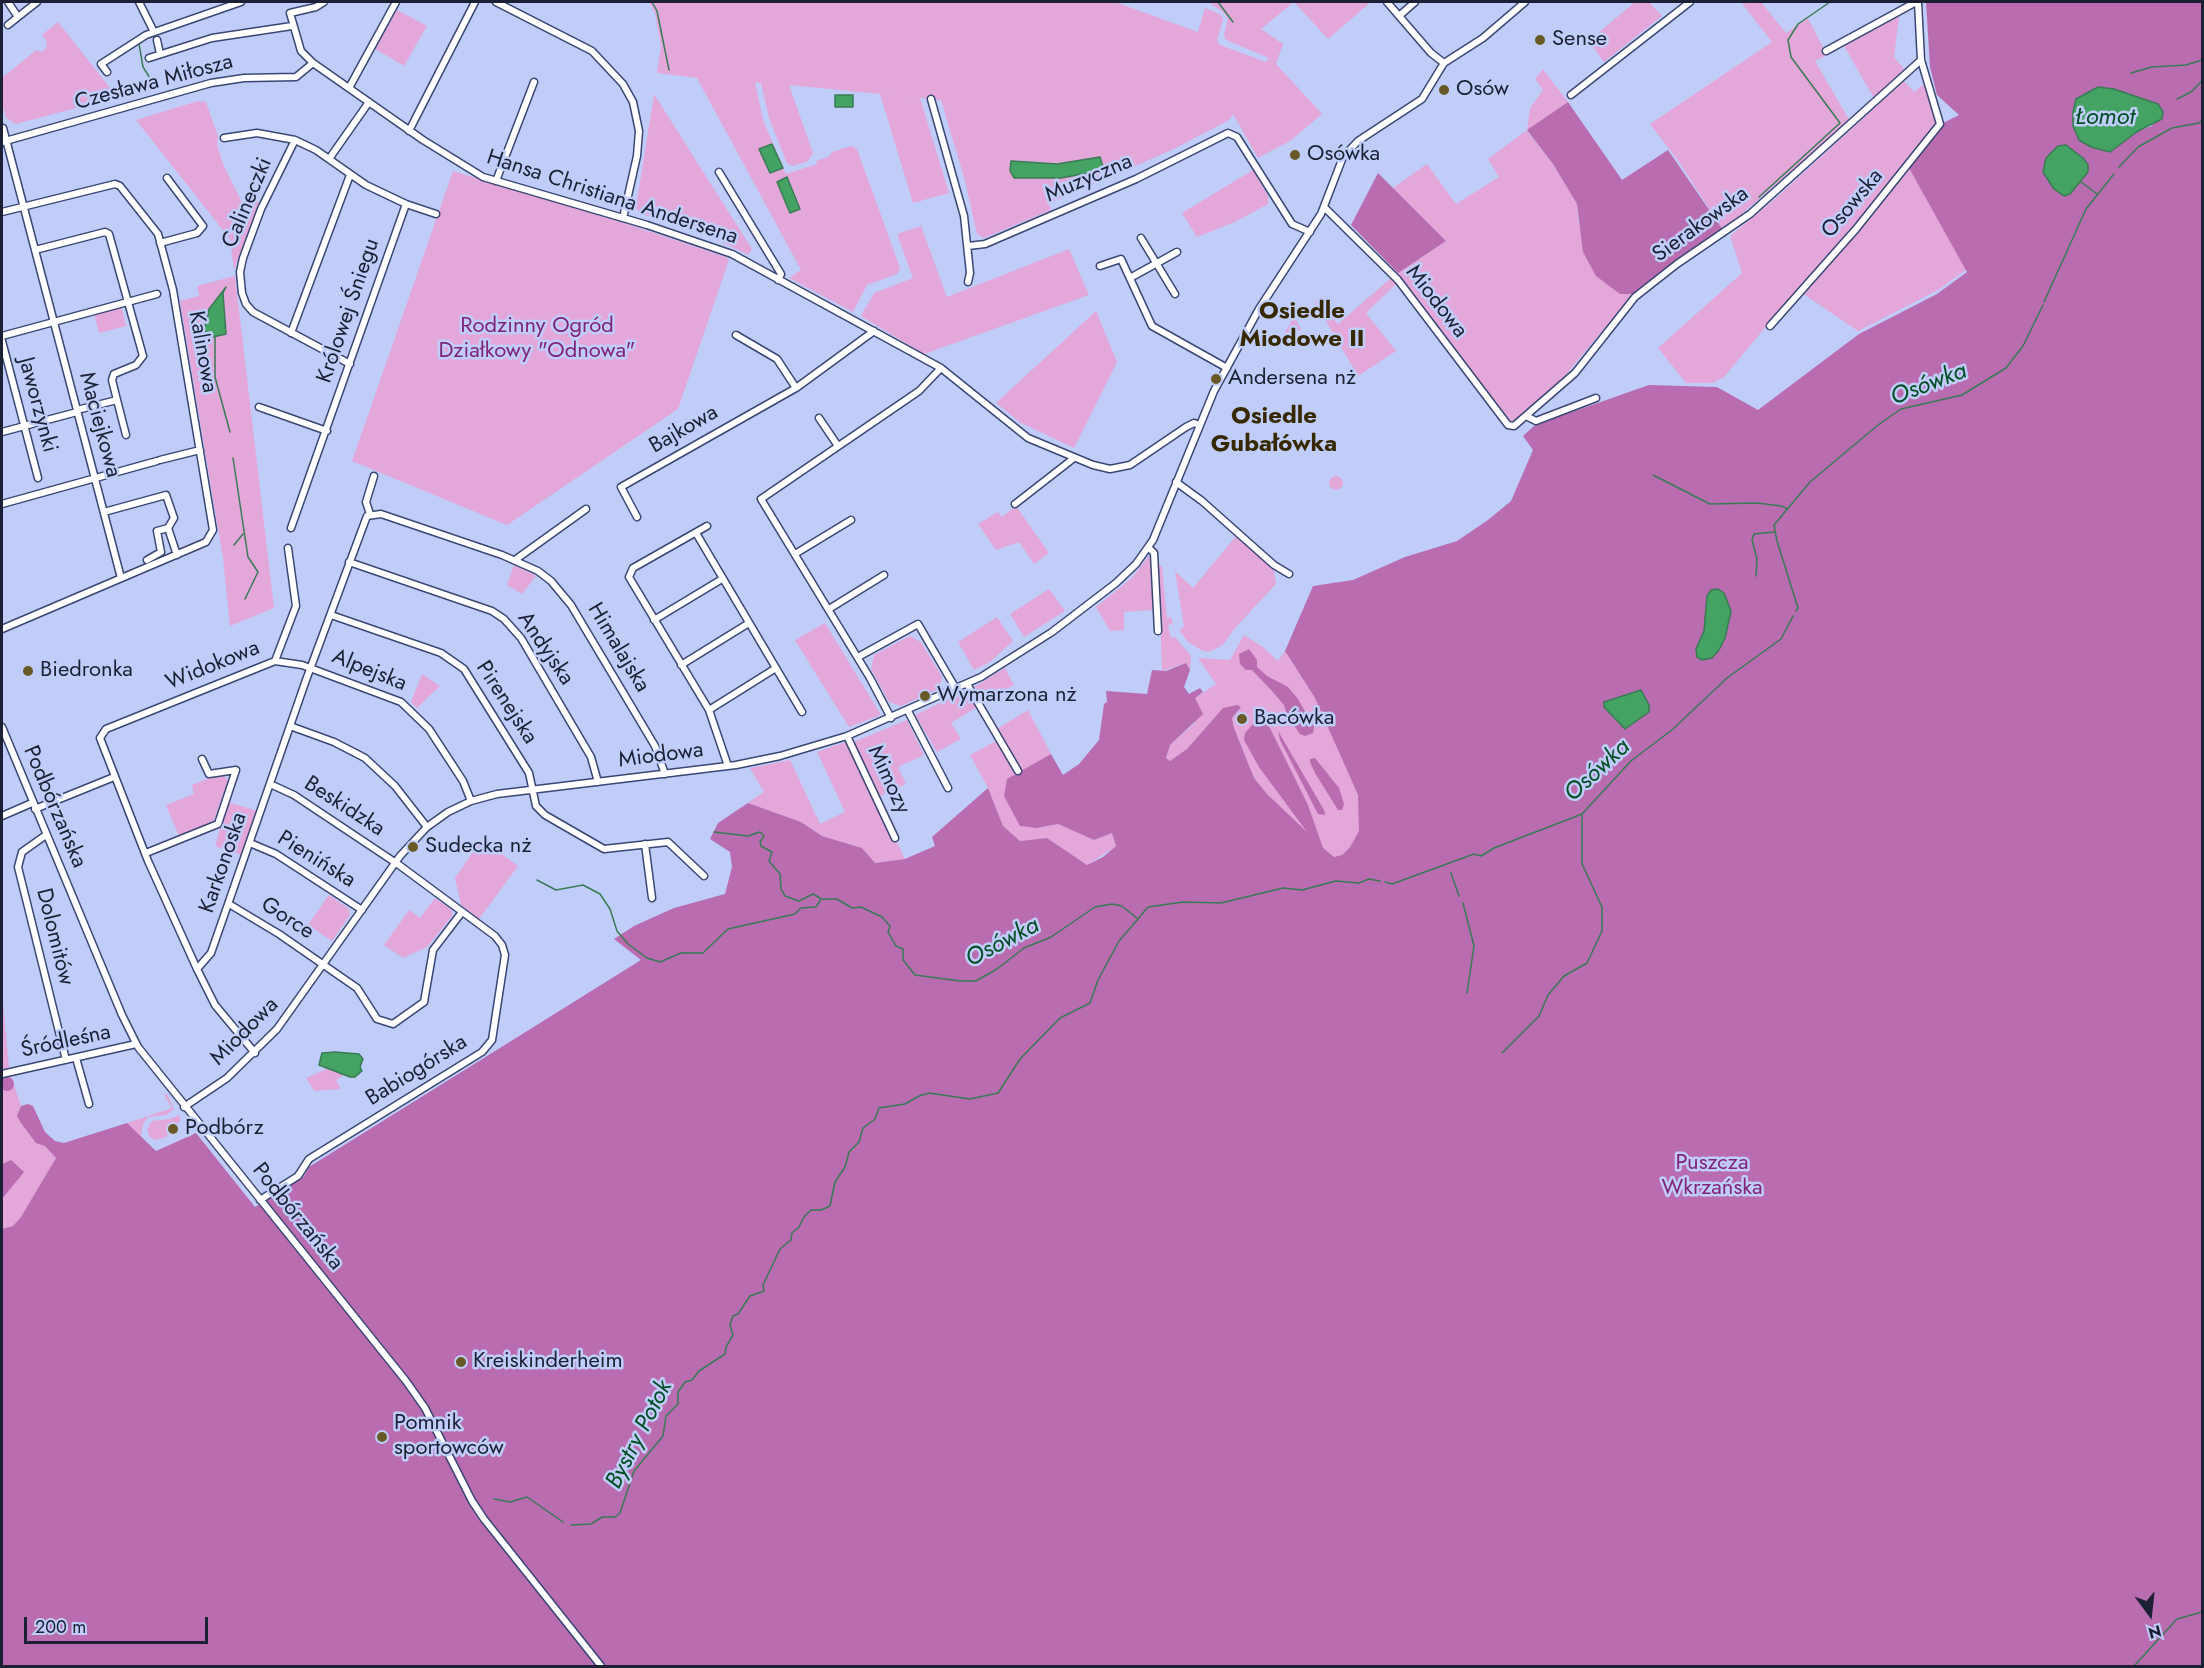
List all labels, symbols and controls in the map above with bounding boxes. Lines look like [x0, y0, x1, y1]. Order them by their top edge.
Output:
place label: Sense [1552, 27, 1607, 53]
marker: Sense [1533, 33, 1547, 47]
street label: Czesława Miłosza [72, 49, 236, 117]
place label: Osów [1456, 77, 1509, 103]
marker: Osów [1437, 83, 1451, 97]
water label: Łomot [2075, 104, 2135, 132]
place label: Osówka [1307, 142, 1380, 168]
street label: Hansa Christiana Andersena [483, 145, 741, 251]
marker: Osówka [1288, 148, 1302, 162]
street label: Muzyczna [1042, 149, 1136, 209]
street label: Calineczki [217, 154, 279, 252]
street label: Osowska [1817, 164, 1889, 244]
street label: Sierakowska [1648, 181, 1754, 269]
street label: Królowej Śniegu [312, 235, 386, 387]
street label: Miodowa [1399, 260, 1473, 344]
district label: Osiedle Miodowe II [1240, 298, 1364, 354]
street label: Kalinowa [182, 309, 222, 395]
park label: Rodzinny Ogród Działkowy "Odnowa" [438, 314, 636, 366]
street label: Jaworzynki [12, 354, 62, 456]
water label: Osówka [1887, 357, 1971, 413]
place label: Andersena nż [1228, 366, 1356, 392]
street label: Maciejkowa [72, 369, 126, 481]
marker: Andersena nż [1209, 372, 1223, 386]
street label: Bajkowa [645, 400, 723, 460]
district label: Osiedle Gubałówka [1211, 403, 1337, 459]
street label: Himalajska [581, 599, 655, 697]
street label: Andyjska [511, 607, 579, 691]
street label: Widokowa [162, 635, 264, 697]
street label: Alpejska [328, 644, 410, 698]
street label: Pirenejska [469, 656, 543, 750]
place label: Biedronka [40, 658, 133, 684]
marker: Biedronka [21, 664, 35, 678]
place label: Wymarzona nż [937, 683, 1077, 709]
marker: Wymarzona nż [918, 689, 932, 703]
place label: Bacówka [1254, 706, 1334, 732]
marker: Bacówka [1235, 712, 1249, 726]
water label: Osówka [1559, 733, 1637, 809]
street label: Miodowa [617, 738, 705, 774]
street label: Podbórzańska [16, 742, 92, 872]
street label: Mimozy [861, 742, 915, 818]
street label: Beskidzka [299, 771, 389, 843]
street label: Karkonoska [194, 809, 254, 917]
street label: Pienińska [272, 826, 360, 894]
place label: Sudecka nż [425, 834, 532, 860]
marker: Sudecka nż [406, 840, 420, 854]
street label: Dolomitów [29, 886, 79, 988]
street label: Gorce [255, 892, 319, 946]
water label: Osówka [961, 912, 1045, 974]
street label: Miodowa [206, 993, 284, 1071]
street label: Śródleśna [19, 1020, 113, 1064]
street label: Babiogórska [362, 1030, 472, 1112]
place label: Podbórz [185, 1116, 264, 1142]
marker: Podbórz [166, 1122, 180, 1136]
park label: Puszcza Wkrzańska [1661, 1151, 1763, 1202]
street label: Podbórzańska [246, 1158, 348, 1276]
place label: Kreiskinderheim [473, 1349, 623, 1375]
marker: Kreiskinderheim [454, 1355, 468, 1369]
water label: Bystry Potok [600, 1376, 680, 1494]
place label: Pomnik sportowców [394, 1411, 504, 1462]
marker: Pomnik sportowców [375, 1430, 389, 1444]
north arrow [2120, 1584, 2180, 1644]
scale bar [27, 1605, 212, 1643]
text: 200 m [35, 1614, 86, 1640]
text: N [2146, 1619, 2164, 1645]

